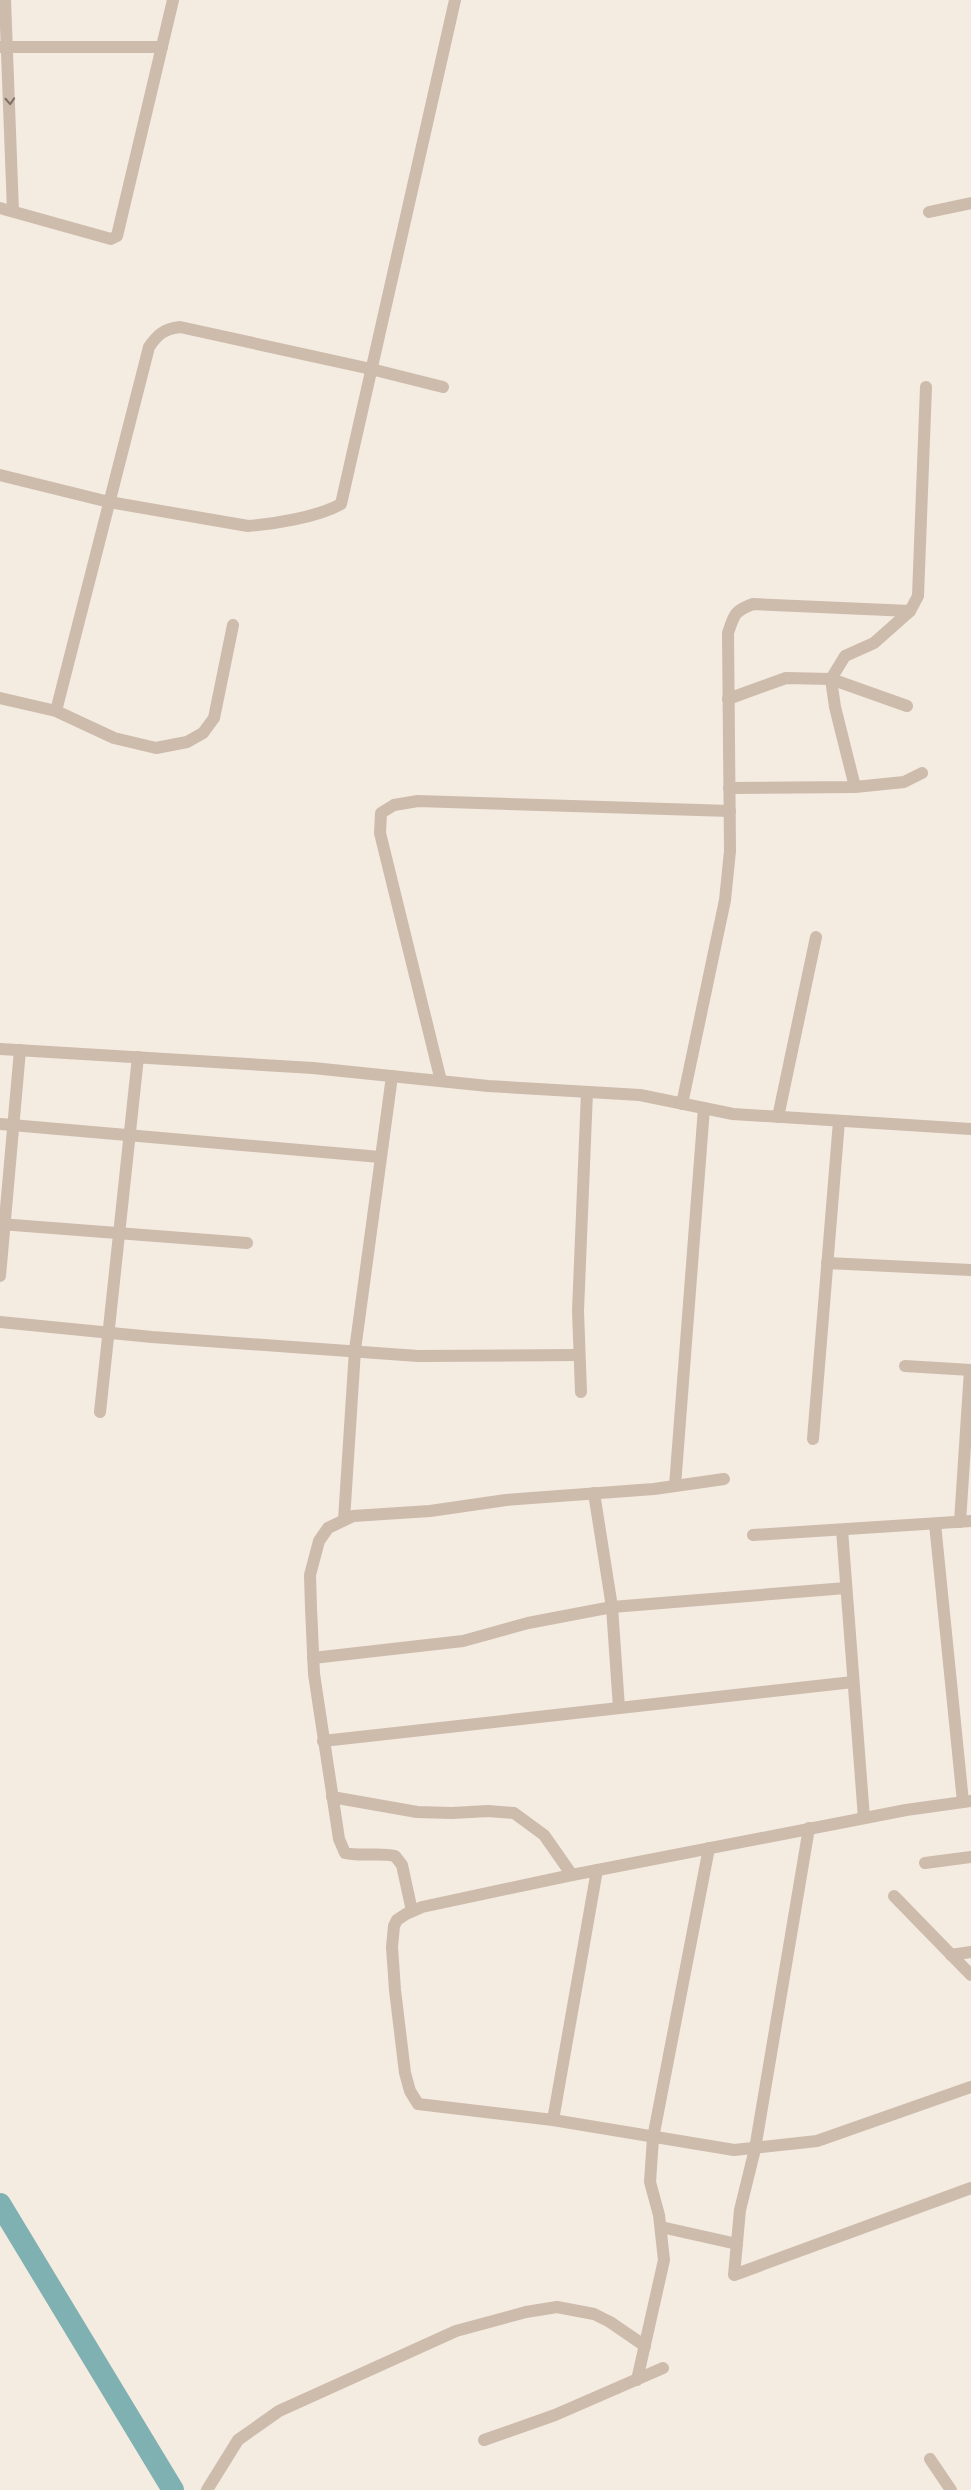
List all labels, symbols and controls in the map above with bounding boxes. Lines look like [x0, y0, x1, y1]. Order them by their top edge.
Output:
one-way arrow [4, 97, 15, 105]

